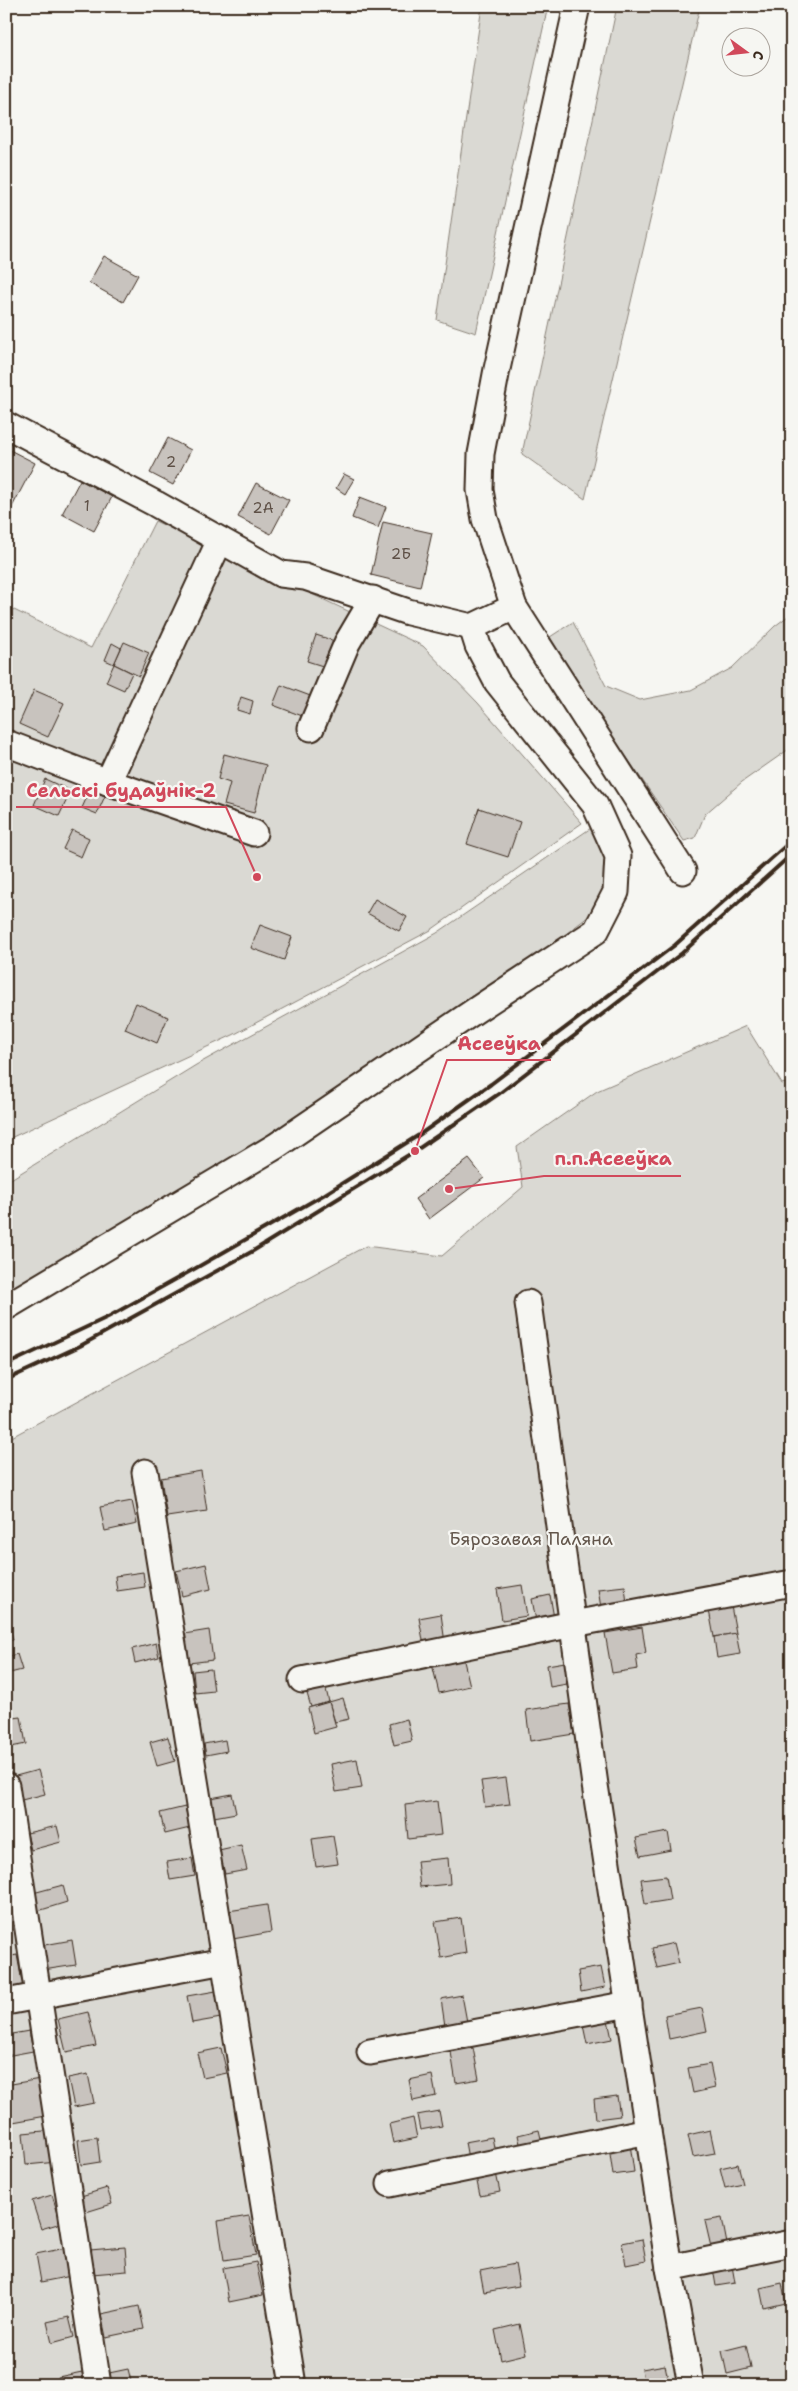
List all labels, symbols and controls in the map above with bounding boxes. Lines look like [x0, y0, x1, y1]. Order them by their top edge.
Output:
north arrow [720, 28, 770, 78]
text: С [749, 49, 768, 62]
house number: 2 [166, 452, 176, 472]
house number: 1 [84, 496, 90, 516]
house number: 2А [252, 498, 274, 518]
house number: 2Б [391, 544, 411, 564]
callout: Сельскі будаўнік-2 [16, 773, 226, 807]
text: Сельскі будаўнік-2 [26, 778, 216, 803]
callout: Асееўка [447, 1026, 551, 1060]
text: Асееўка [457, 1031, 541, 1056]
callout: п.п.Асееўка [544, 1142, 681, 1176]
text: п.п.Асееўка [554, 1146, 672, 1171]
park label: Бярозавая Паляна [449, 1527, 613, 1551]

